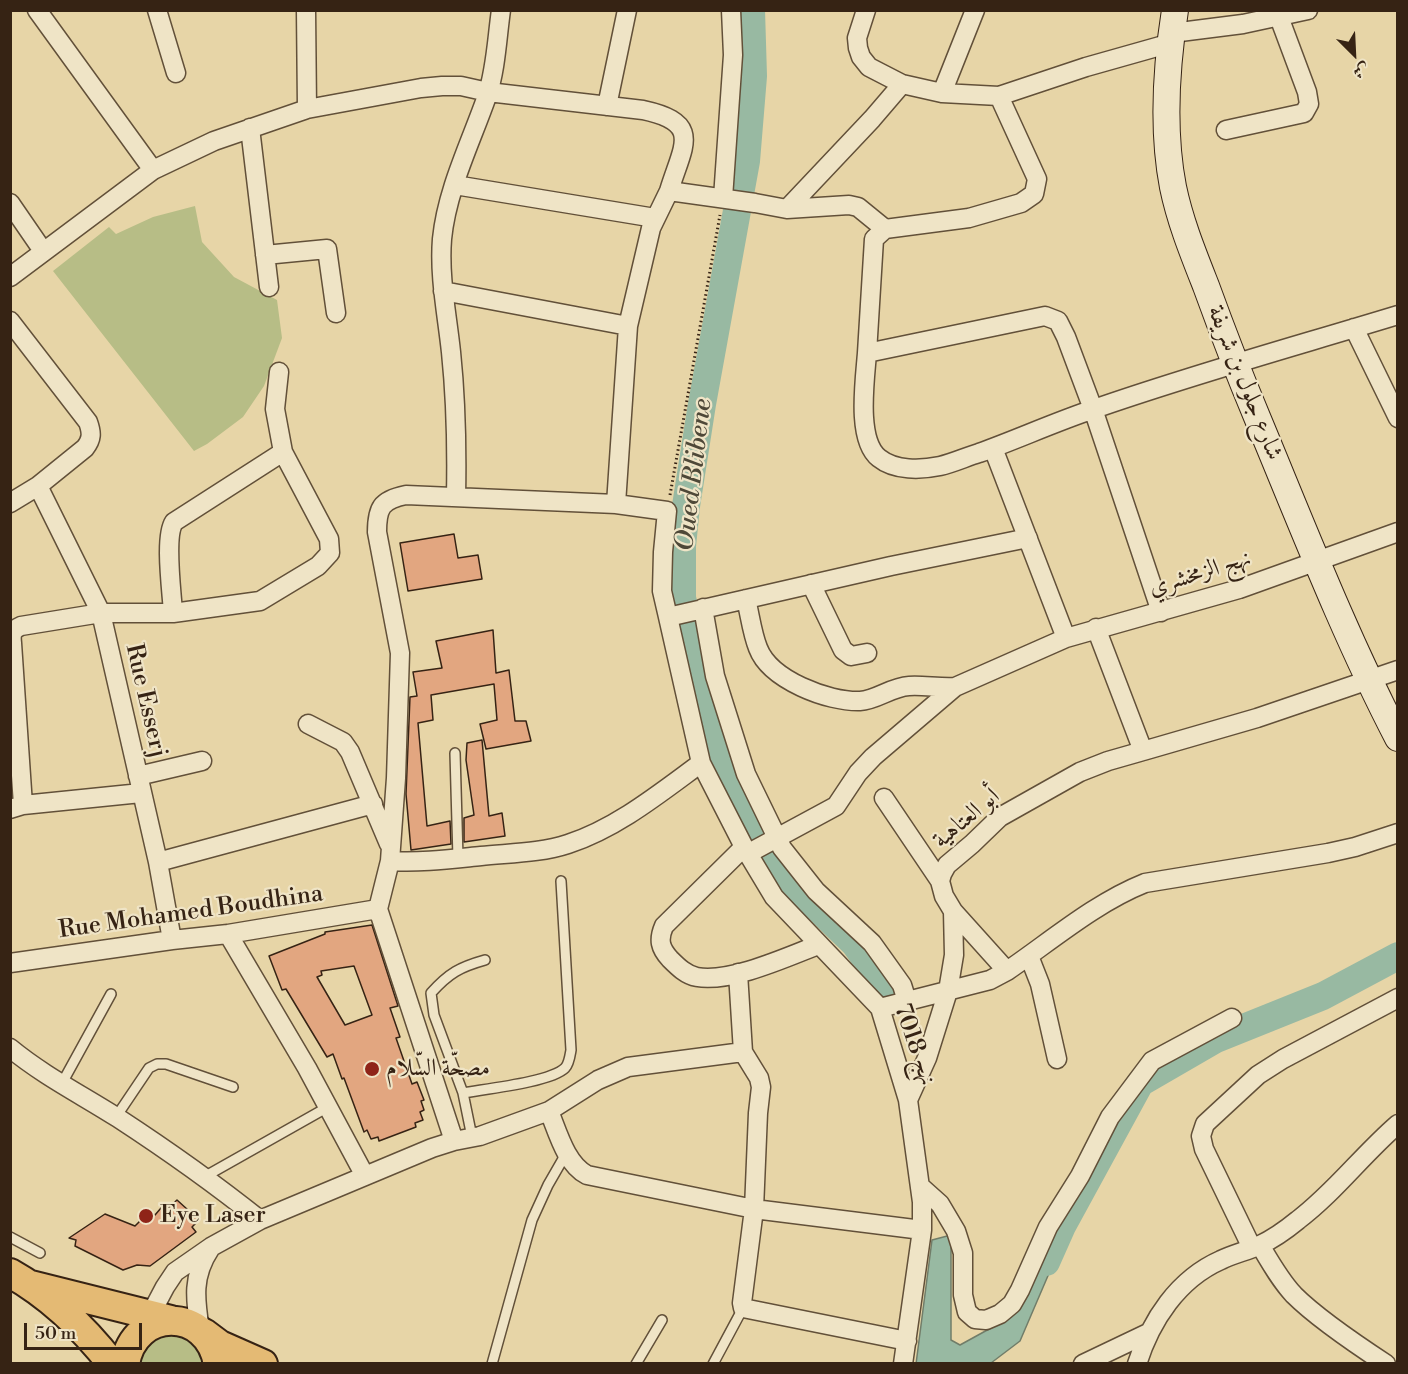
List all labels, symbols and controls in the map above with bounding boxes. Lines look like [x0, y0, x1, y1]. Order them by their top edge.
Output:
north arrow [1324, 24, 1384, 84]
text: ش [1350, 58, 1373, 83]
street label: شارع جلول بن شريفة [1200, 301, 1288, 465]
water label: Oued Blibene [670, 397, 720, 553]
street label: نهج الزمخشري [1145, 545, 1255, 603]
street label: Rue Esserj [118, 641, 172, 761]
street label: أبو العتاهية [928, 783, 1006, 855]
street label: Rue Mohamed Boudhina [57, 880, 325, 946]
street label: نهج 7018 [887, 1000, 941, 1090]
place label: مصحّة السّلام [386, 1055, 490, 1083]
marker: مصحّة السّلام [363, 1060, 381, 1078]
place label: Eye Laser [160, 1202, 266, 1230]
marker: Eye Laser [137, 1207, 155, 1225]
scale bar [27, 1311, 146, 1349]
text: 50 m [35, 1322, 76, 1345]

